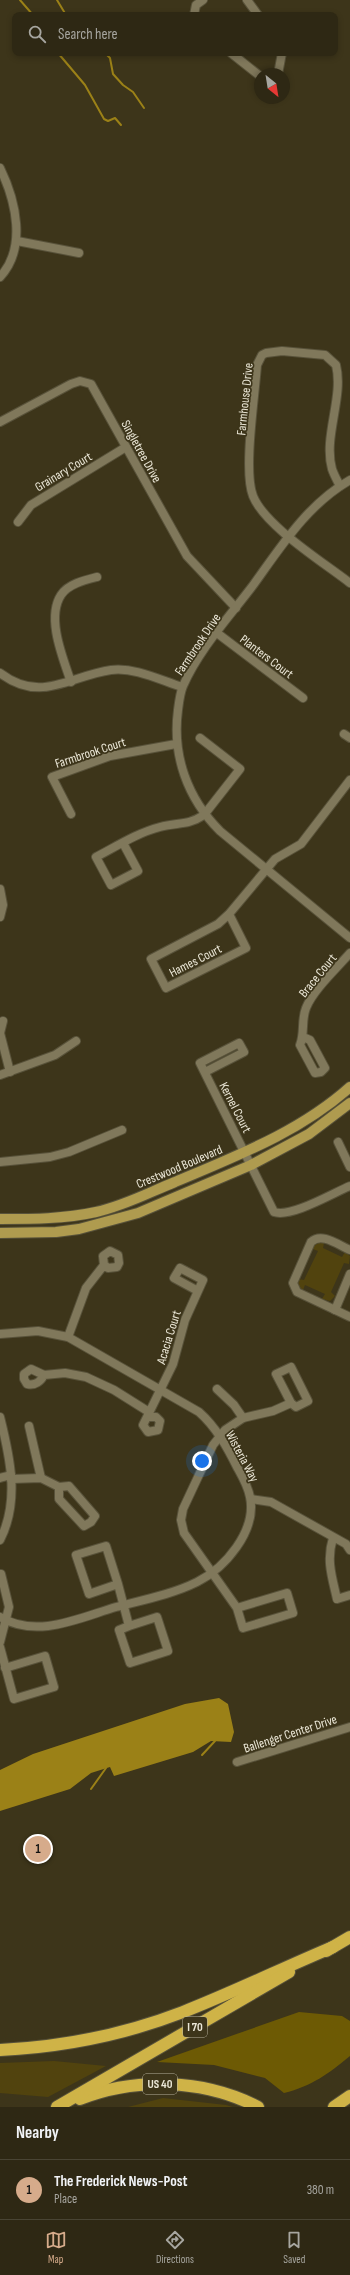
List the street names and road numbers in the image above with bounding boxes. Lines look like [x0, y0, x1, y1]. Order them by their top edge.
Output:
street label: Farmhouse Drive [233, 362, 257, 436]
street label: Singletree Drive [117, 417, 165, 486]
street label: Grainary Court [32, 449, 95, 495]
street label: Farmbrook Drive [171, 611, 224, 679]
street label: Planters Court [237, 632, 296, 682]
street label: Farmbrook Court [53, 734, 128, 772]
street label: Hames Court [167, 941, 224, 981]
street label: Brace Court [295, 951, 340, 1001]
street label: Kernel Court [216, 1079, 255, 1136]
street label: Crestwood Boulevard [134, 1142, 225, 1192]
street label: Acacia Court [153, 1308, 185, 1367]
street label: Wisteria Way [222, 1428, 262, 1485]
street label: Ballenger Center Drive [242, 1711, 339, 1757]
road number: I 70 [183, 2017, 207, 2037]
road number: US 40 [143, 2074, 177, 2094]

